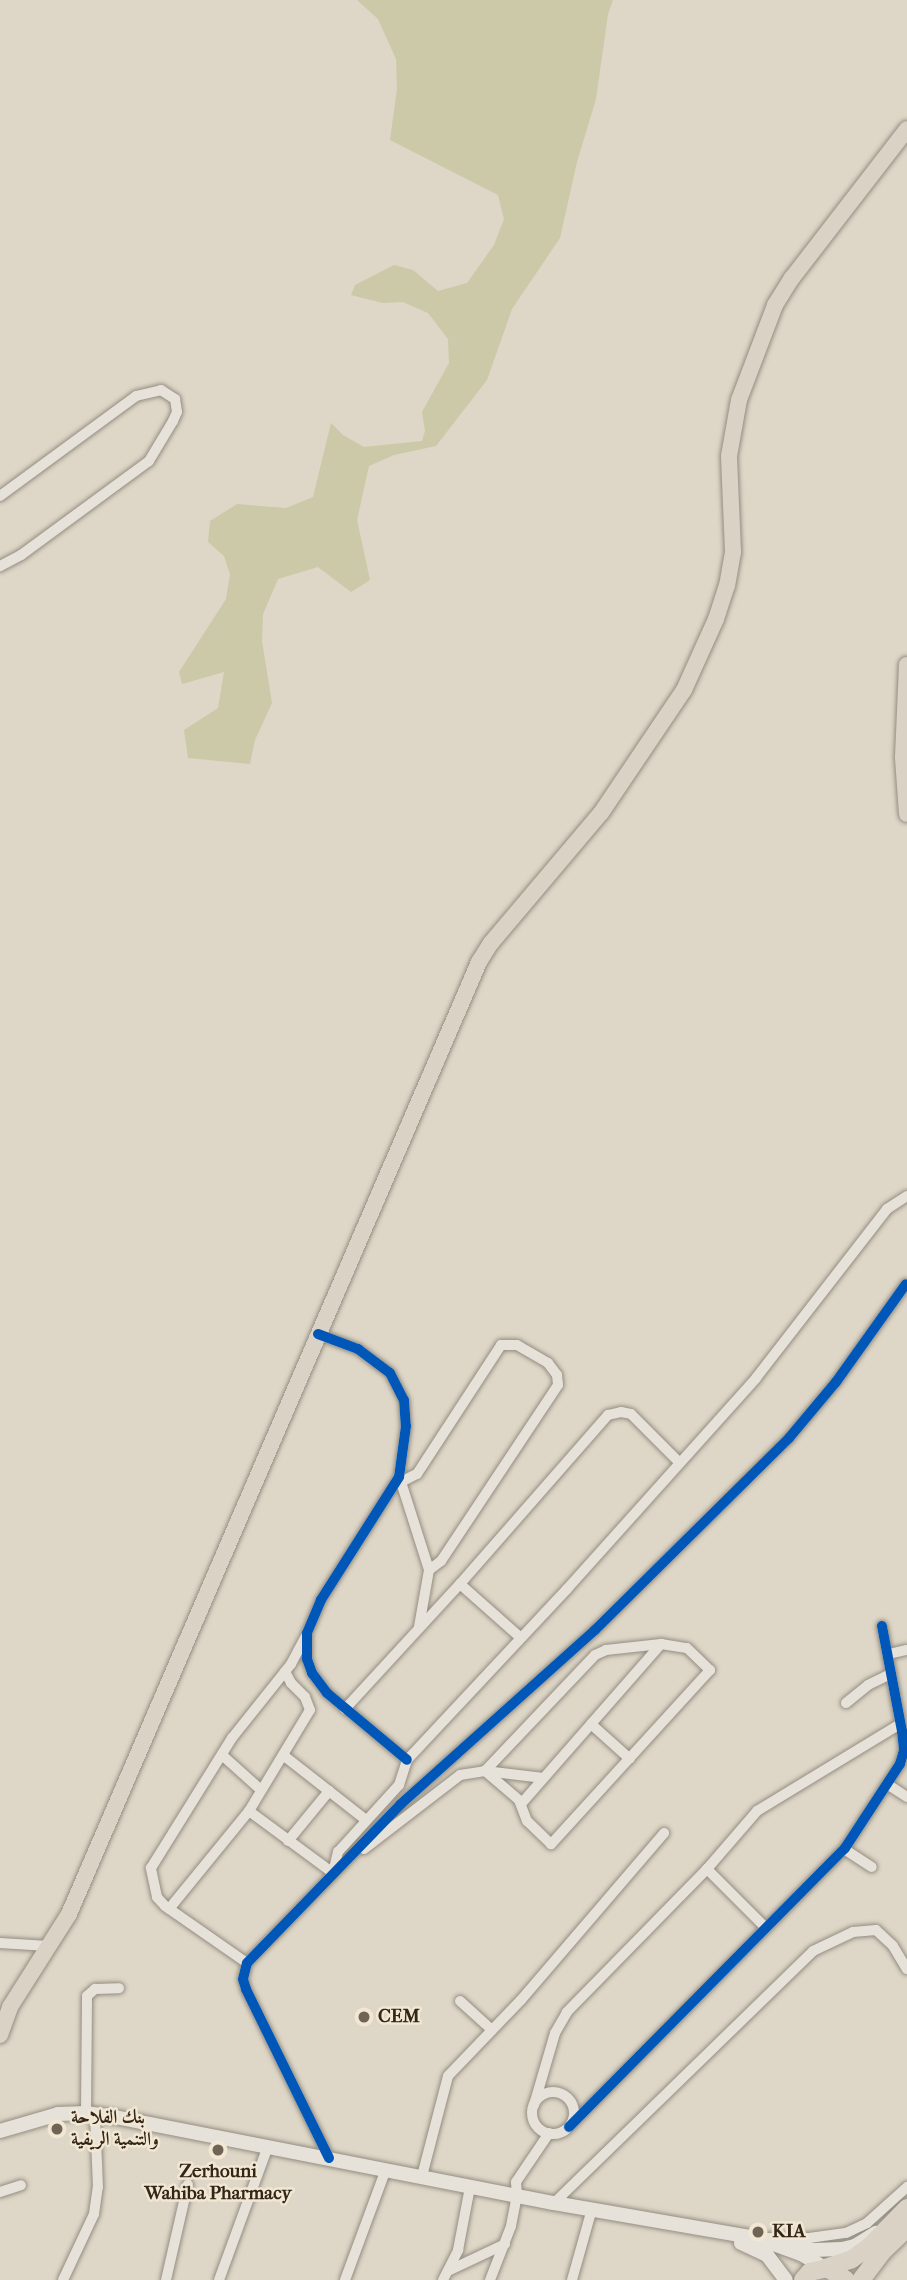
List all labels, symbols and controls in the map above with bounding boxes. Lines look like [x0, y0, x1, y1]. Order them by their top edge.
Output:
place label: CEM [378, 2006, 420, 2028]
marker: CEM [356, 2009, 372, 2025]
place label: بنك الفلاحة والتنمية الريفية [71, 2107, 159, 2151]
marker: بنك الفلاحة والتنمية الريفية [49, 2121, 65, 2137]
marker: Zerhouni Wahiba Pharmacy [210, 2142, 226, 2158]
place label: Zerhouni Wahiba Pharmacy [144, 2161, 292, 2205]
place label: KIA [772, 2221, 806, 2243]
marker: KIA [750, 2224, 766, 2240]

